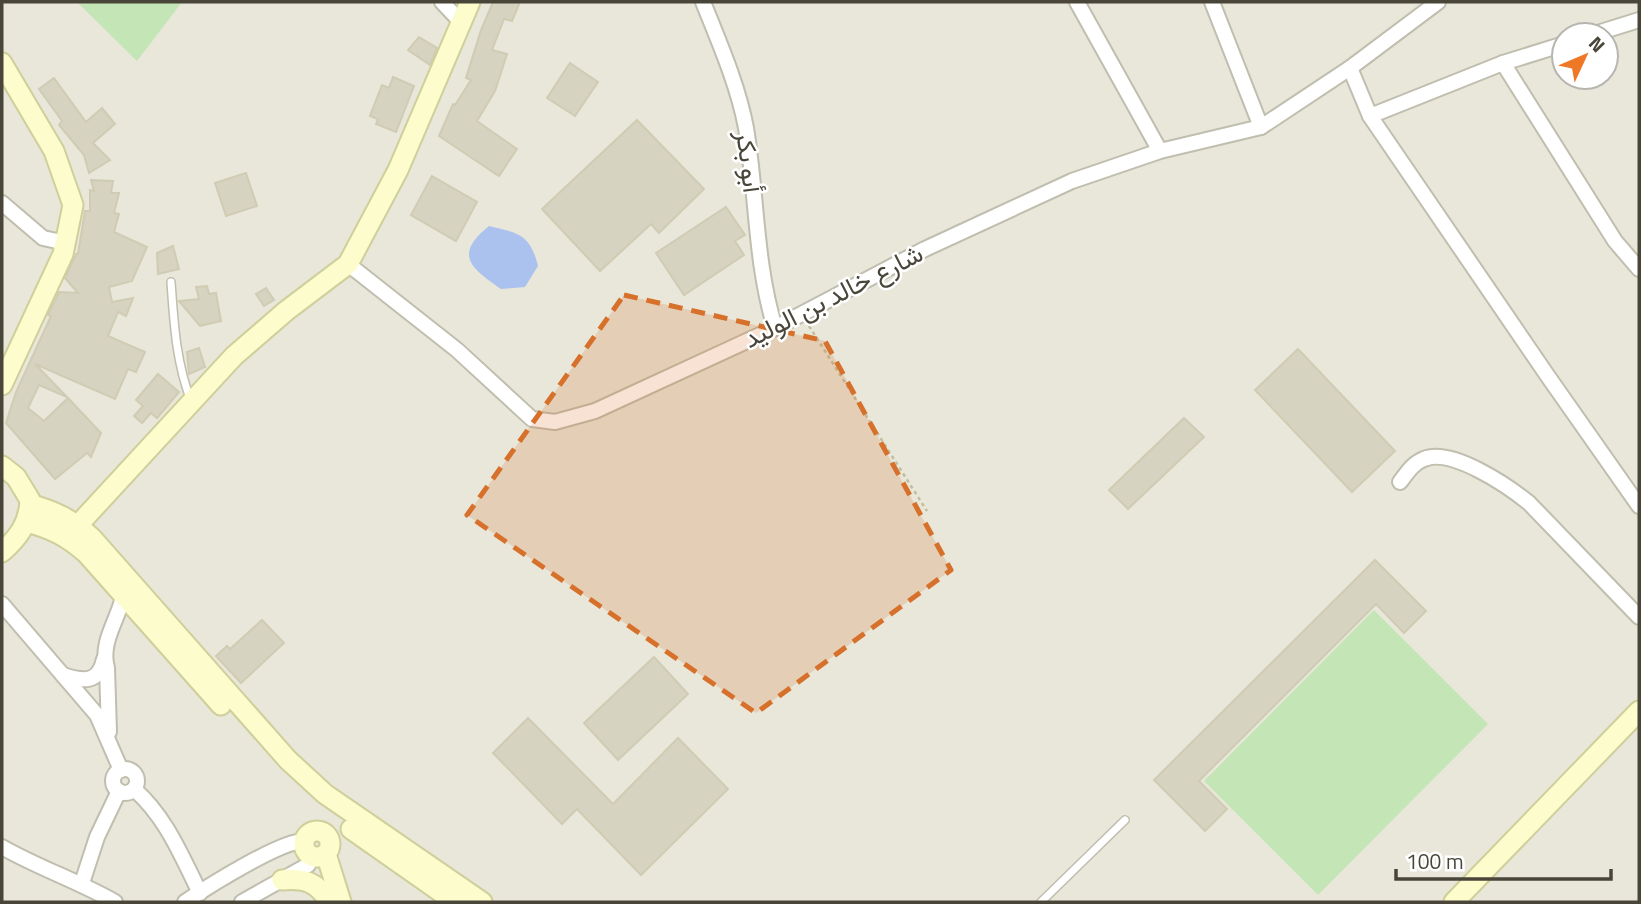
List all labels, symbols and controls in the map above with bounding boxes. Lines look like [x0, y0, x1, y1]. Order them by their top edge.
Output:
north arrow [1550, 21, 1620, 91]
text: N [1583, 29, 1613, 59]
street label: أبو بكر [726, 128, 773, 195]
street label: شارع خالد بن الوليد [736, 233, 930, 358]
scale bar [1396, 838, 1611, 882]
text: 100 m [1406, 845, 1463, 877]

